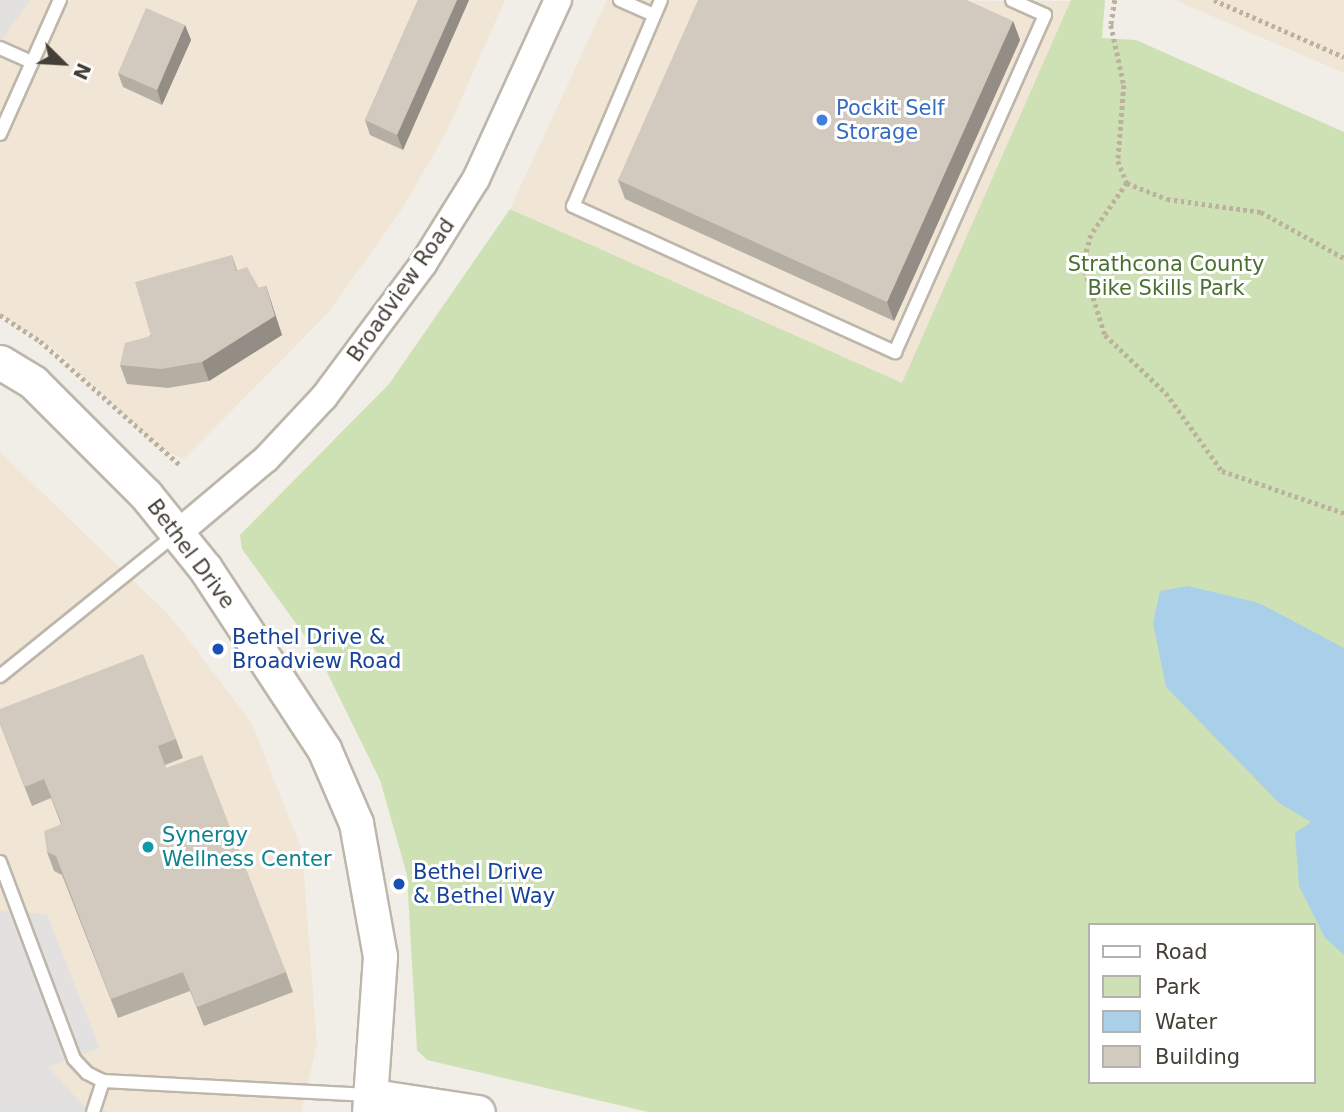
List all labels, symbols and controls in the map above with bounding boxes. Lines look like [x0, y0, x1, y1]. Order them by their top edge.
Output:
north arrow [28, 28, 98, 98]
text: N [69, 60, 95, 83]
place label: Pockit Self Storage [836, 95, 945, 145]
marker: Pockit Self Storage [814, 112, 830, 128]
street label: Broadview Road [342, 213, 460, 367]
park label: Strathcona County Bike Skills Park [1068, 251, 1264, 301]
street label: Bethel Drive [142, 494, 240, 614]
place label: Bethel Drive & Broadview Road [232, 624, 401, 674]
marker: Bethel Drive & Broadview Road [210, 641, 226, 657]
place label: Synergy Wellness Center [162, 822, 332, 872]
marker: Synergy Wellness Center [140, 839, 156, 855]
place label: Bethel Drive & Bethel Way [413, 859, 555, 909]
marker: Bethel Drive & Bethel Way [391, 876, 407, 892]
legend [1088, 923, 1316, 1084]
text: Road [1155, 940, 1208, 964]
text: Park [1155, 975, 1200, 999]
text: Water [1155, 1010, 1217, 1034]
text: Building [1155, 1045, 1240, 1069]

